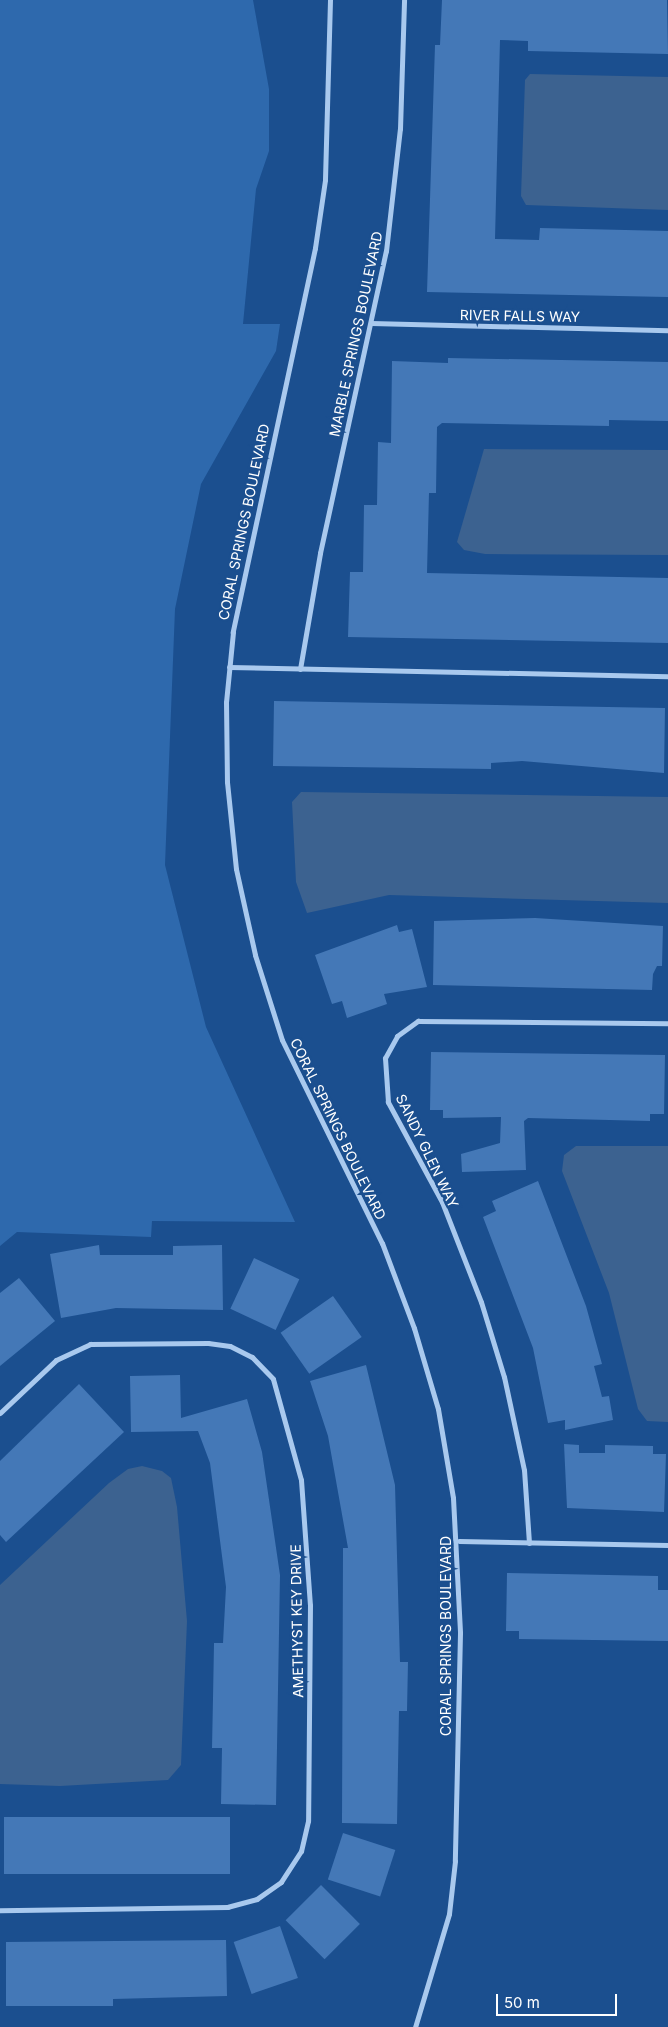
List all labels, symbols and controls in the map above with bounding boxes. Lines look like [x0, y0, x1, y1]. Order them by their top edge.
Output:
street label: MARBLE SPRINGS BOULEVARD [326, 230, 386, 438]
street label: RIVER FALLS WAY [460, 307, 580, 325]
street label: CORAL SPRINGS BOULEVARD [215, 422, 273, 622]
street label: CORAL SPRINGS BOULEVARD [287, 1035, 389, 1223]
street label: SANDY GLEN WAY [392, 1091, 462, 1211]
street label: CORAL SPRINGS BOULEVARD [438, 1536, 454, 1736]
street label: AMETHYST KEY DRIVE [287, 1544, 307, 1698]
scale bar [498, 1984, 619, 2016]
text: 50 m [504, 1993, 540, 2012]

